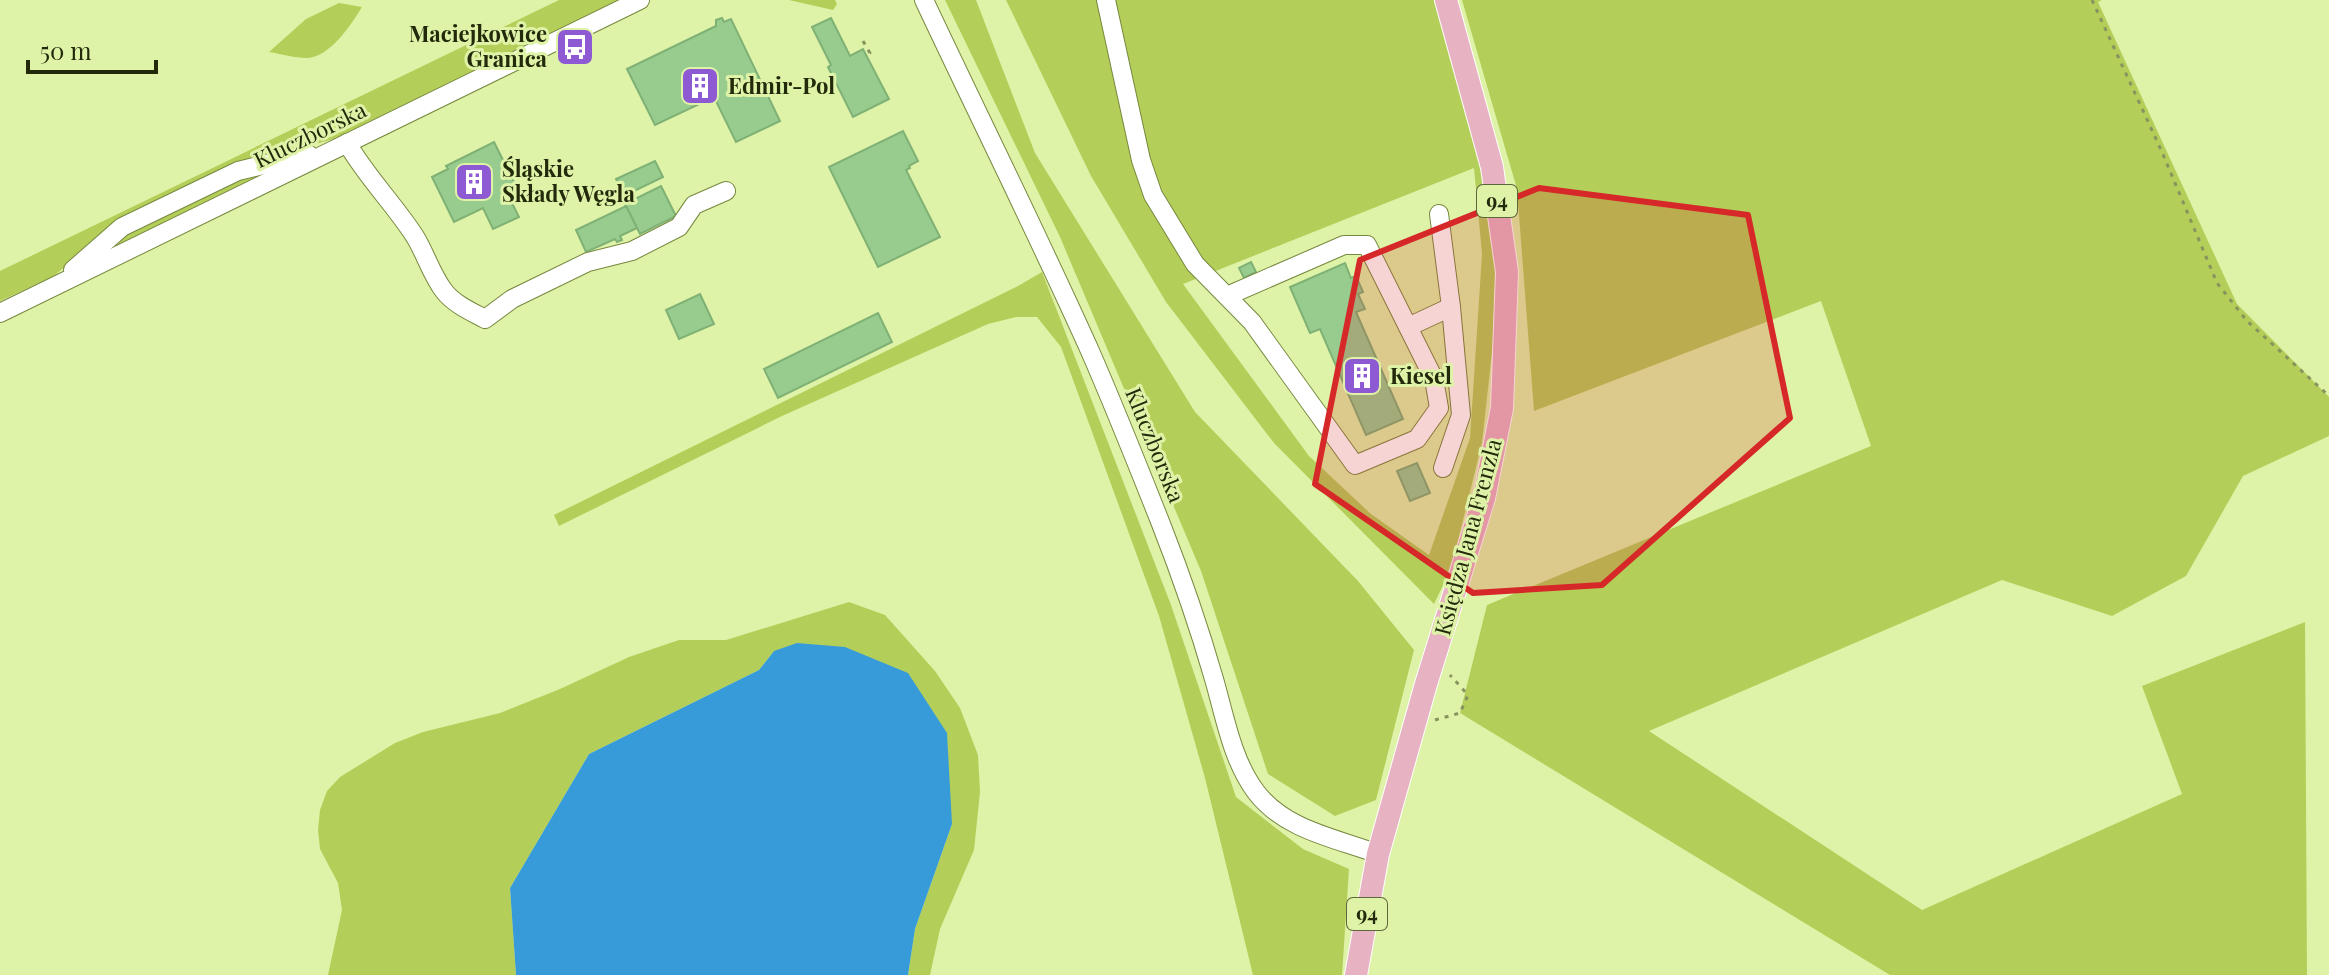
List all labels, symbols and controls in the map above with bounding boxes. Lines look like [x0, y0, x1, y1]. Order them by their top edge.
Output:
place label: Maciejkowice Granica [409, 18, 548, 73]
scale bar [28, 24, 156, 74]
bus stop icon: Maciejkowice Granica [554, 26, 596, 68]
text: 50 m [40, 34, 92, 66]
building icon: Edmir-Pol [679, 65, 721, 107]
place label: Edmir-Pol [728, 70, 835, 100]
street label: Kluczborska [248, 94, 371, 174]
place label: Śląskie Składy Węgla [502, 153, 635, 208]
building icon: Śląskie Składy Węgla [453, 161, 495, 203]
road number: 94 [1477, 185, 1517, 217]
building icon: Kiesel [1341, 355, 1383, 397]
place label: Kiesel [1390, 360, 1452, 390]
street label: Kluczborska [1119, 383, 1193, 507]
street label: Księdza Jana Frenzla [1426, 435, 1508, 638]
road number: 94 [1347, 898, 1387, 930]

